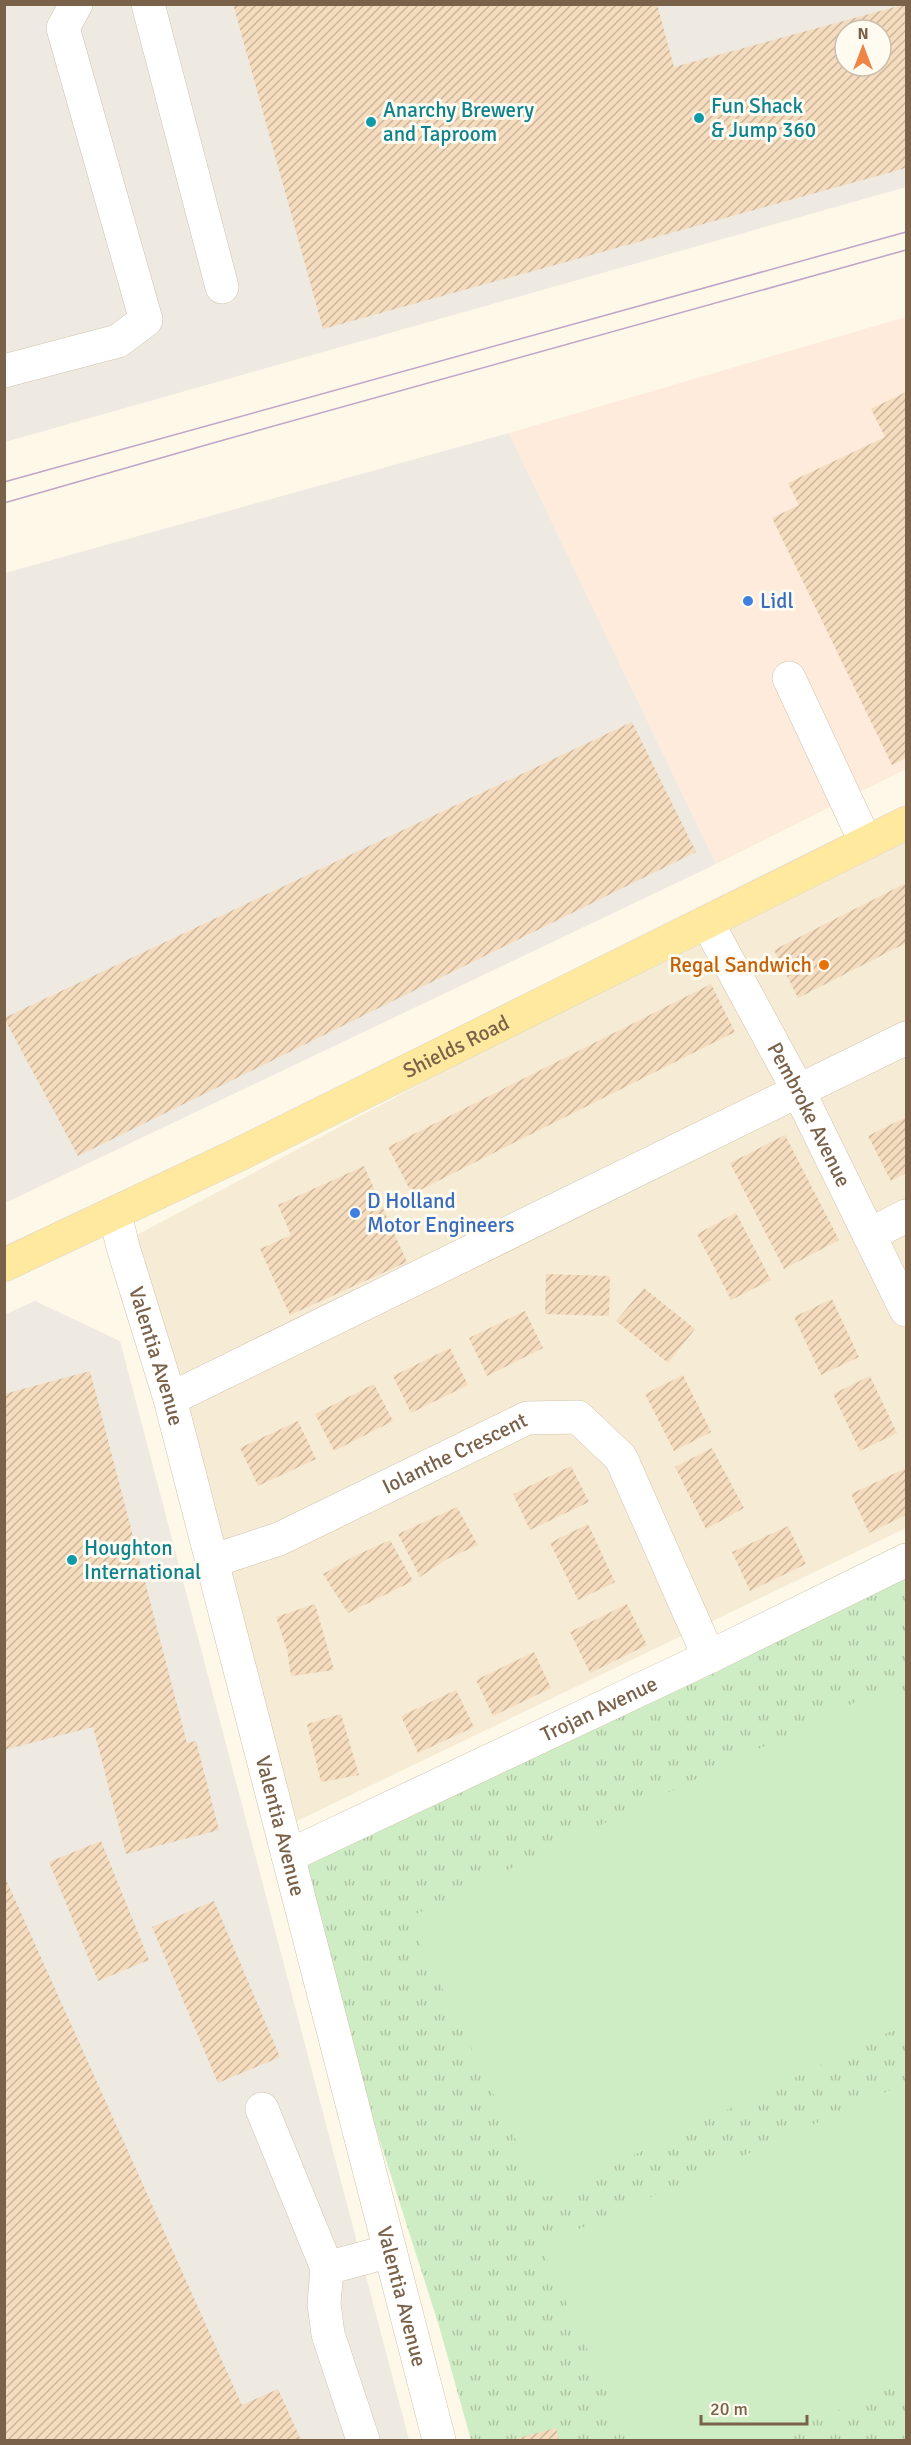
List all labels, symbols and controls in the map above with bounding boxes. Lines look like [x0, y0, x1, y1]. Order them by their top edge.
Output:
north arrow [833, 18, 893, 78]
text: N [857, 24, 869, 44]
place label: Fun Shack & Jump 360 [711, 93, 816, 143]
place label: Anarchy Brewery and Taproom [383, 97, 534, 147]
marker: Fun Shack & Jump 360 [692, 111, 706, 125]
marker: Anarchy Brewery and Taproom [364, 115, 378, 129]
place label: Lidl [760, 588, 794, 614]
marker: Lidl [741, 594, 755, 608]
place label: Regal Sandwich [669, 952, 812, 978]
marker: Regal Sandwich [817, 958, 831, 972]
street label: Shields Road [399, 1009, 513, 1084]
street label: Pembroke Avenue [761, 1038, 857, 1191]
place label: D Holland Motor Engineers [367, 1188, 515, 1238]
marker: D Holland Motor Engineers [348, 1206, 362, 1220]
street label: Valentia Avenue [123, 1283, 189, 1428]
street label: Iolanthe Crescent [378, 1407, 531, 1500]
place label: Houghton International [84, 1535, 201, 1585]
marker: Houghton International [65, 1553, 79, 1567]
street label: Trojan Avenue [537, 1670, 661, 1748]
street label: Valentia Avenue [250, 1753, 311, 1899]
street label: Valentia Avenue [371, 2223, 433, 2369]
scale bar [701, 2388, 808, 2426]
text: 20 m [710, 2398, 748, 2420]

